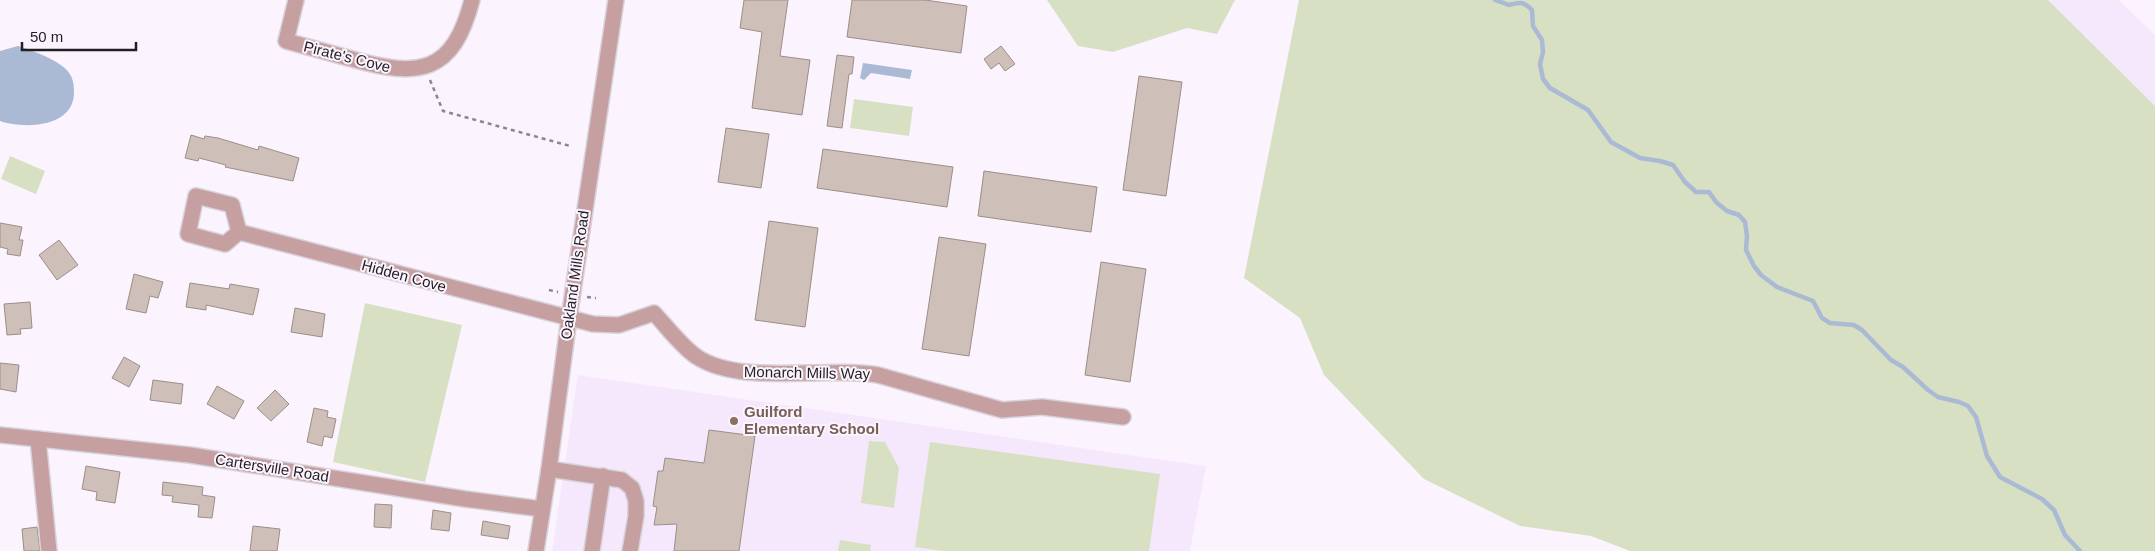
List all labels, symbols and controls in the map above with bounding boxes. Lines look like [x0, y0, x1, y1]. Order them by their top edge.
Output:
scale bar [22, 20, 136, 52]
text: 50 m [30, 28, 63, 45]
street label: Pirate's Cove [302, 38, 392, 75]
street label: Oakland Mills Road [557, 209, 592, 341]
street label: Hidden Cove [360, 256, 448, 295]
street label: Monarch Mills Way [744, 363, 871, 382]
place label: Guilford Elementary School [744, 403, 879, 437]
marker: Guilford Elementary School [728, 415, 740, 427]
street label: Cartersville Road [214, 450, 330, 485]

